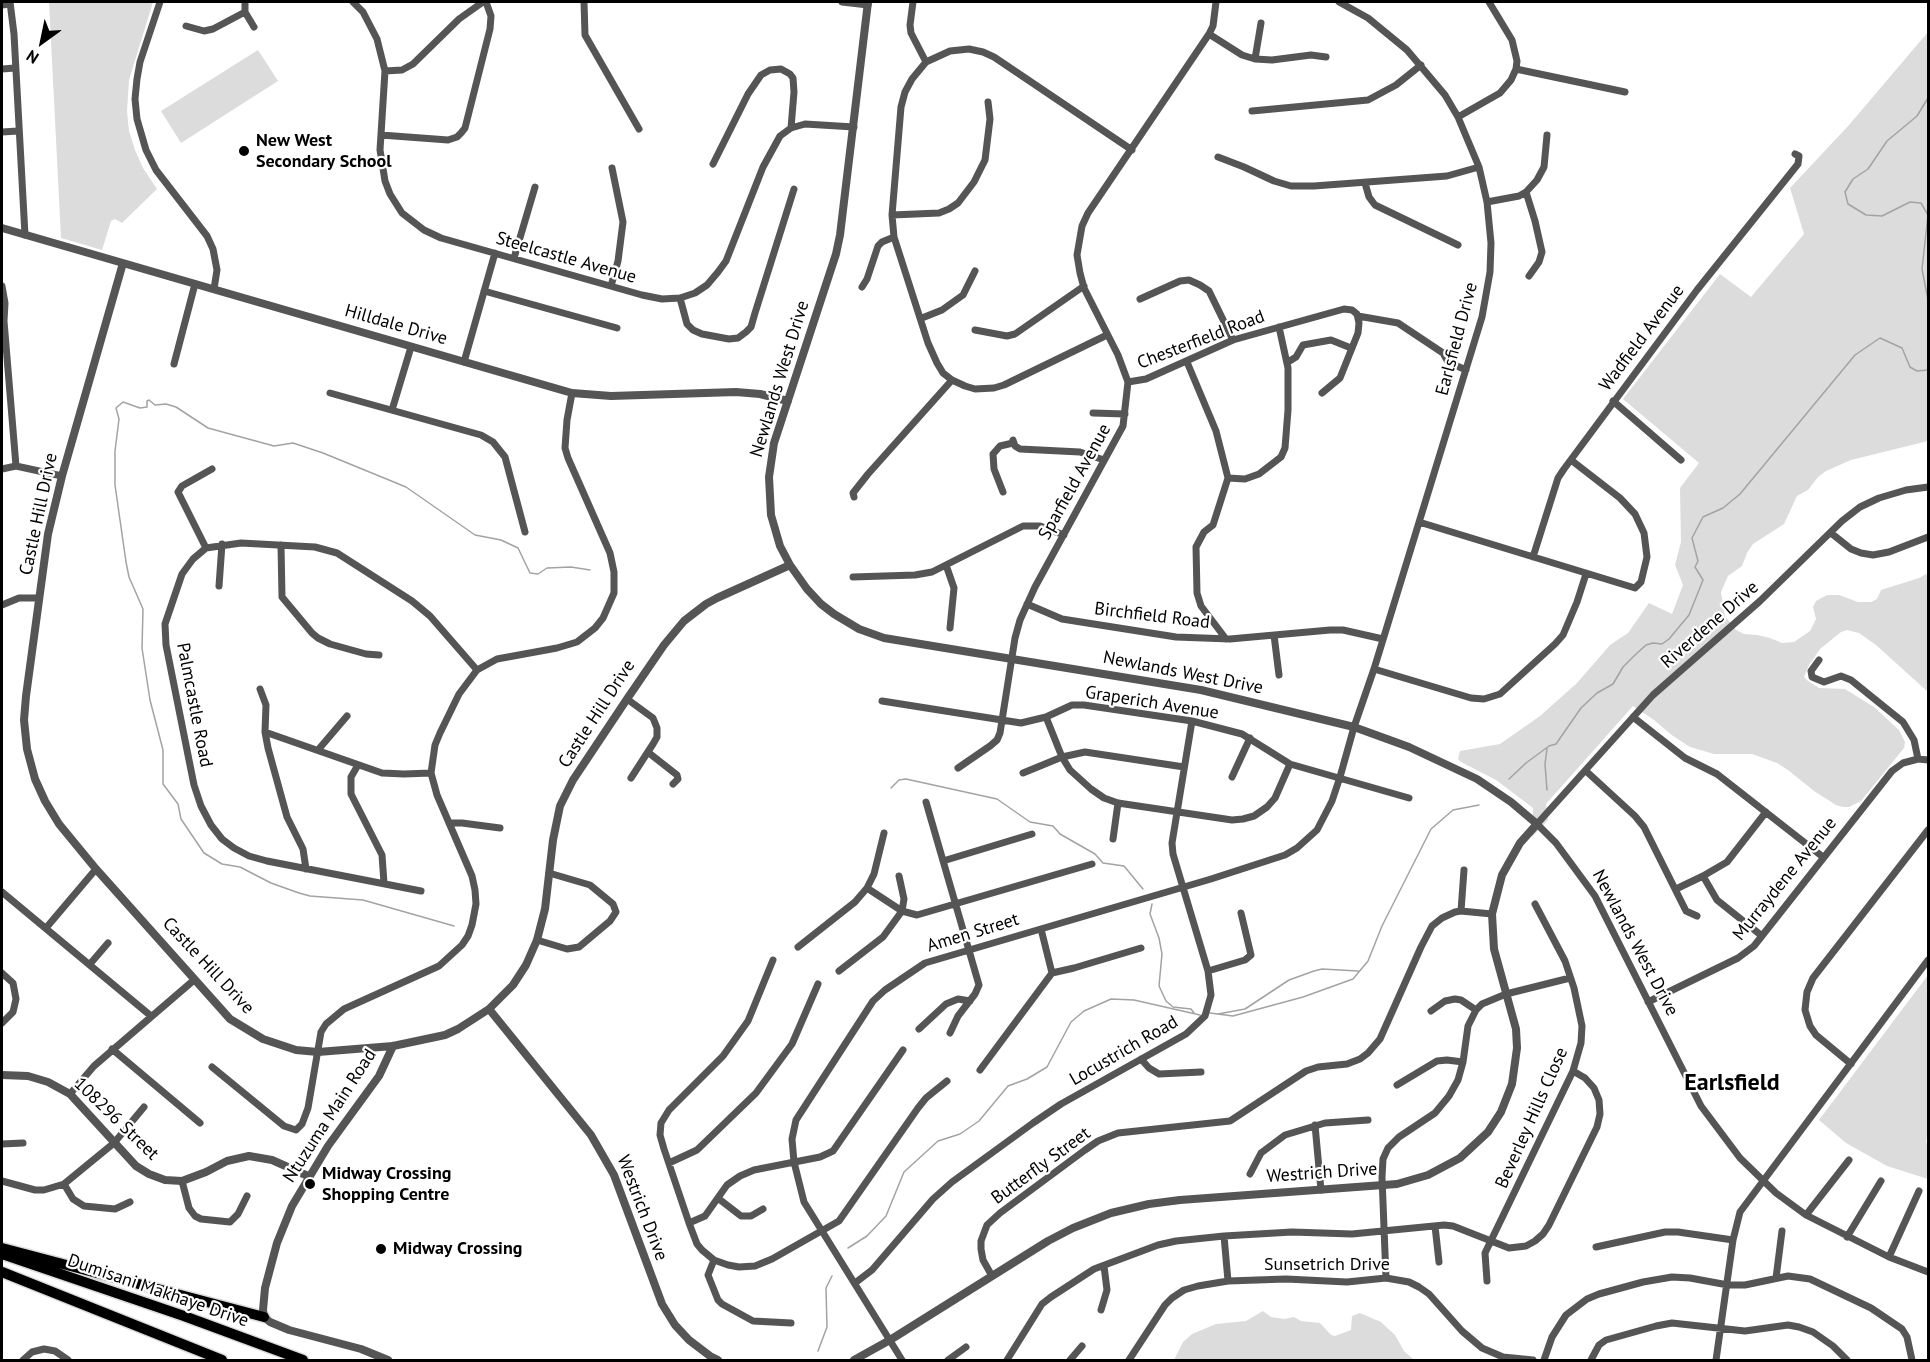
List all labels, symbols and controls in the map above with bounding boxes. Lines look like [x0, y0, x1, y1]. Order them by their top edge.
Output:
north arrow [12, 12, 72, 72]
text: N [22, 46, 42, 68]
place label: New West Secondary School [256, 130, 391, 172]
marker: New West Secondary School [237, 144, 251, 158]
street label: Steelcastle Avenue [493, 228, 639, 288]
street label: Earlsfield Drive [1431, 280, 1483, 398]
street label: Wadfield Avenue [1595, 281, 1689, 395]
street label: Newlands West Drive [746, 298, 814, 460]
street label: Hilldale Drive [342, 300, 450, 350]
street label: Chesterfield Road [1134, 306, 1268, 374]
street label: Sparfield Avenue [1034, 420, 1116, 544]
street label: Castle Hill Drive [16, 451, 62, 577]
street label: Riverdene Drive [1657, 577, 1763, 673]
street label: Birchfield Road [1093, 598, 1211, 634]
street label: Palmcastle Road [171, 641, 217, 769]
street label: Newlands West Drive [1101, 647, 1265, 699]
street label: Castle Hill Drive [554, 656, 640, 772]
street label: Graperich Avenue [1084, 682, 1220, 724]
street label: Murraydene Avenue [1729, 813, 1841, 945]
street label: Newlands West Drive [1587, 866, 1683, 1020]
street label: Amen Street [924, 909, 1022, 957]
street label: Castle Hill Drive [158, 913, 258, 1019]
street label: Locustrich Road [1066, 1011, 1182, 1091]
street label: Beverley Hills Close [1491, 1044, 1573, 1192]
street label: Ntuzuma Main Road [279, 1045, 381, 1187]
district label: Earlsfield [1684, 1069, 1780, 1097]
street label: 108296 Street [69, 1073, 163, 1165]
street label: Butterfly Street [987, 1123, 1095, 1209]
street label: Westrich Drive [612, 1152, 672, 1264]
street label: Westrich Drive [1266, 1158, 1378, 1188]
place label: Midway Crossing Shopping Centre [322, 1163, 451, 1206]
marker: Midway Crossing Shopping Centre [303, 1177, 317, 1191]
place label: Midway Crossing [393, 1238, 522, 1260]
marker: Midway Crossing [374, 1242, 388, 1256]
street label: Dumisani Makhaye Drive [65, 1250, 251, 1332]
street label: Sunsetrich Drive [1264, 1254, 1390, 1276]

